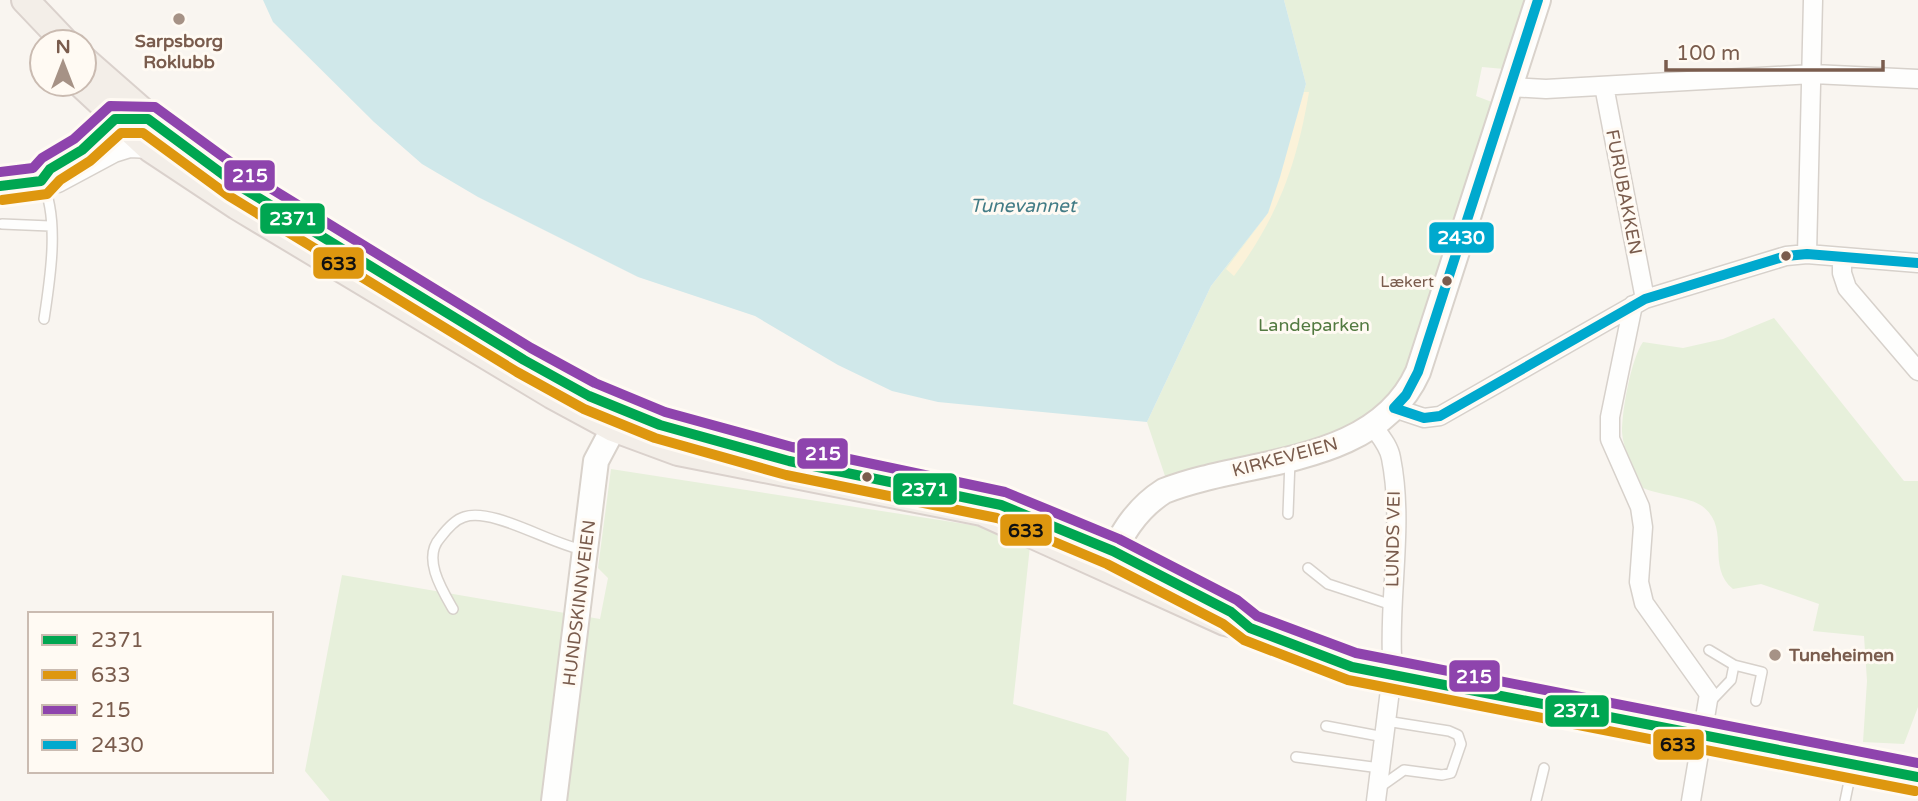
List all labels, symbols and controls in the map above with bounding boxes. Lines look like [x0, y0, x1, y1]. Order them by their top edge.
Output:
marker: Sarpsborg Roklubb [171, 11, 187, 27]
north arrow [28, 28, 98, 98]
scale bar [1666, 28, 1883, 72]
place label: Sarpsborg Roklubb [135, 30, 223, 73]
text: N [55, 36, 71, 58]
text: 100 m [1676, 41, 1740, 66]
street label: FURUBAKKEN [1601, 128, 1647, 256]
line badge: 215 [223, 159, 276, 192]
text: 215 [232, 165, 268, 187]
water label: Tunevannet [970, 195, 1079, 217]
line badge: 2371 [259, 202, 326, 235]
text: 2371 [269, 208, 317, 230]
line badge: 2430 [1428, 221, 1495, 254]
text: 2430 [1437, 227, 1485, 249]
line badge: 633 [312, 246, 365, 280]
unlabelled marker [1779, 249, 1793, 263]
text: 633 [321, 253, 357, 275]
place label: Lækert [1380, 272, 1434, 292]
marker: Lækert [1440, 274, 1454, 288]
park label: Landeparken [1258, 314, 1370, 336]
street label: KIRKEVEIEN [1230, 432, 1340, 482]
line badge: 215 [796, 437, 849, 470]
text: 215 [805, 443, 841, 465]
unlabelled marker [860, 470, 874, 484]
line badge: 2371 [892, 472, 958, 506]
text: 2371 [901, 479, 949, 501]
street label: LUNDS VEI [1381, 491, 1405, 587]
line badge: 633 [999, 513, 1053, 547]
street label: HUNDSKINNVEIEN [558, 519, 600, 687]
text: 633 [1008, 520, 1044, 542]
legend [28, 612, 273, 773]
text: 2371 [91, 628, 144, 653]
place label: Tuneheimen [1788, 644, 1894, 666]
marker: Tuneheimen [1767, 647, 1783, 663]
line badge: 215 [1448, 659, 1501, 693]
text: 633 [91, 663, 131, 688]
text: 215 [1456, 666, 1492, 688]
line badge: 2371 [1544, 694, 1610, 728]
text: 215 [91, 698, 131, 723]
text: 2371 [1553, 700, 1601, 722]
line badge: 633 [1652, 728, 1705, 761]
text: 2430 [91, 733, 144, 758]
text: 633 [1660, 734, 1696, 756]

